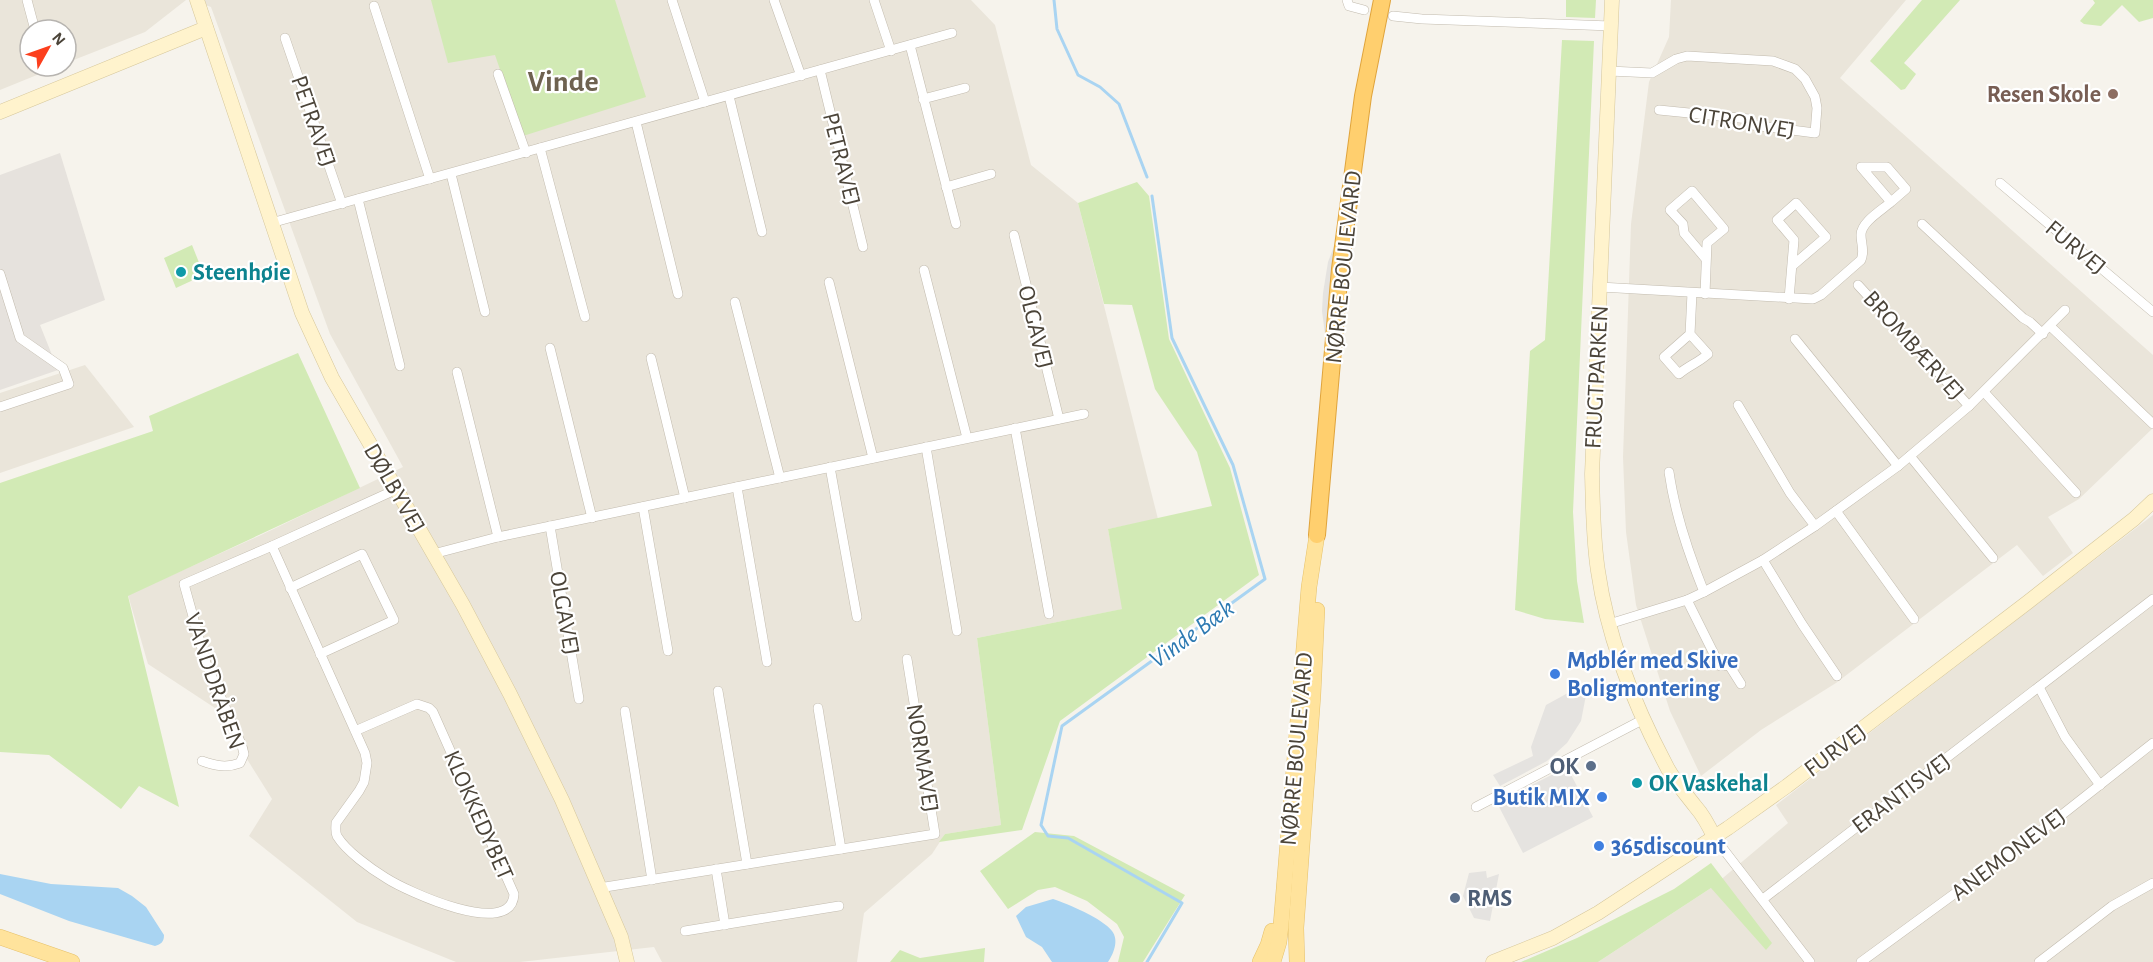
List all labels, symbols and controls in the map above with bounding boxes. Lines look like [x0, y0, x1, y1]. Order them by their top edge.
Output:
north arrow [18, 18, 78, 78]
text: N [49, 30, 68, 48]
district label: Vinde [527, 67, 599, 97]
street label: PETRAVEJ [286, 72, 340, 170]
place label: Resen Skole [1987, 83, 2101, 107]
marker: Resen Skole [2106, 87, 2120, 101]
street label: CITRONVEJ [1687, 103, 1797, 143]
street label: PETRAVEJ [818, 110, 864, 208]
street label: NØRRE BOULEVARD [1322, 169, 1366, 365]
street label: FURVEJ [2041, 216, 2110, 280]
place label: Steenhøie [193, 261, 291, 285]
marker: Steenhøie [174, 265, 188, 279]
street label: OLGAVEJ [1013, 283, 1057, 371]
street label: BROMBÆRVEJ [1858, 286, 1968, 405]
street label: FRUGTPARKEN [1581, 305, 1613, 450]
street label: DØLBYVEJ [359, 440, 429, 537]
street label: OLGAVEJ [545, 569, 583, 657]
water label: Vinde Bæk [1144, 595, 1239, 673]
street label: VANDDRÅBEN [180, 609, 250, 753]
place label: Møblér med Skive Boligmontering [1567, 649, 1738, 701]
street label: NØRRE BOULEVARD [1277, 652, 1317, 847]
marker: Møblér med Skive Boligmontering [1548, 667, 1562, 681]
street label: NORMAVEJ [902, 702, 942, 814]
street label: FURVEJ [1800, 720, 1871, 782]
street label: KLOKKEDYBET [439, 747, 517, 884]
street label: ERANTISVEJ [1848, 749, 1956, 839]
place label: OK [1550, 755, 1580, 779]
marker: OK [1584, 759, 1598, 773]
place label: OK Vaskehal [1649, 772, 1769, 796]
marker: OK Vaskehal [1630, 776, 1644, 790]
place label: Butik MIX [1493, 786, 1590, 810]
marker: Butik MIX [1595, 790, 1609, 804]
street label: ANEMONEVEJ [1947, 804, 2070, 905]
place label: 365discount [1611, 835, 1726, 859]
marker: 365discount [1592, 839, 1606, 853]
place label: RMS [1467, 887, 1512, 911]
marker: RMS [1448, 891, 1462, 905]

